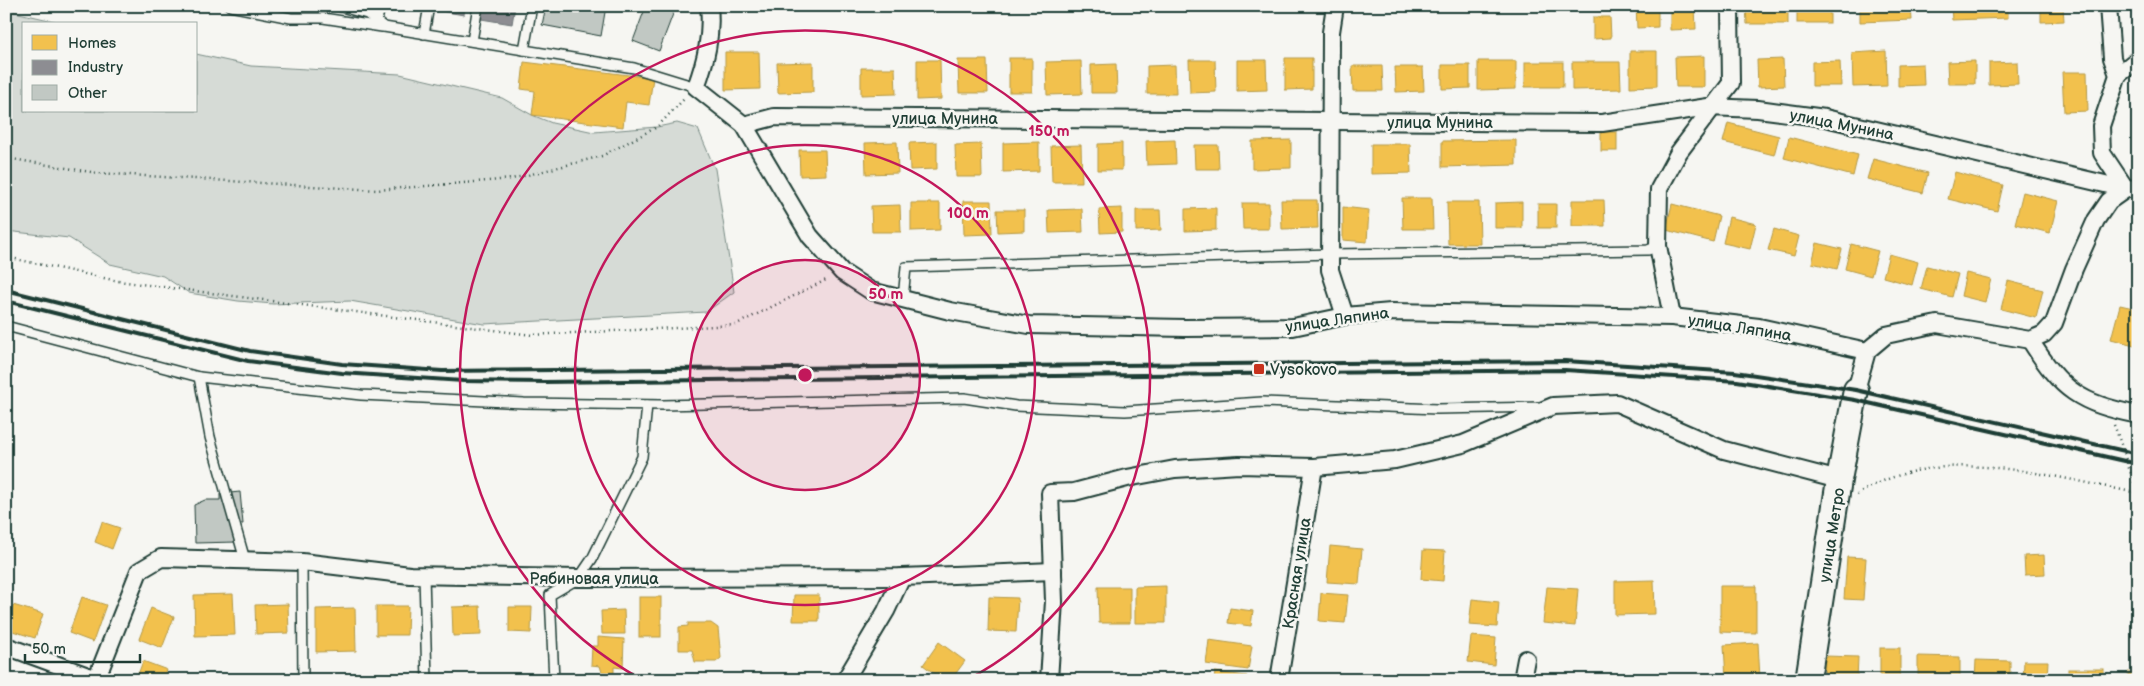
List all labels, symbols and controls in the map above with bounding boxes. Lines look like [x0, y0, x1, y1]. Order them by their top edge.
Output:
legend [22, 22, 198, 112]
text: Homes [68, 34, 117, 53]
text: Industry [68, 58, 123, 77]
text: Other [68, 84, 107, 103]
street label: улица Мунина [1788, 106, 1896, 145]
street label: улица Мунина [892, 110, 998, 129]
street label: улица Мунина [1387, 114, 1493, 133]
text: 150 m [1028, 122, 1070, 141]
text: 100 m [947, 204, 989, 223]
text: 50 m [869, 285, 904, 304]
street label: улица Ляпина [1284, 304, 1391, 337]
street label: улица Ляпина [1687, 311, 1793, 346]
place label: Vysokovo [1270, 361, 1337, 380]
marker: Vysokovo [1252, 362, 1266, 376]
centre of rings [796, 366, 814, 384]
street label: улица Метро [1816, 486, 1849, 584]
street label: Красная улица [1279, 516, 1316, 630]
street label: Рябиновая улица [529, 570, 659, 589]
scale bar [25, 631, 140, 663]
text: 50 m [32, 640, 66, 659]

